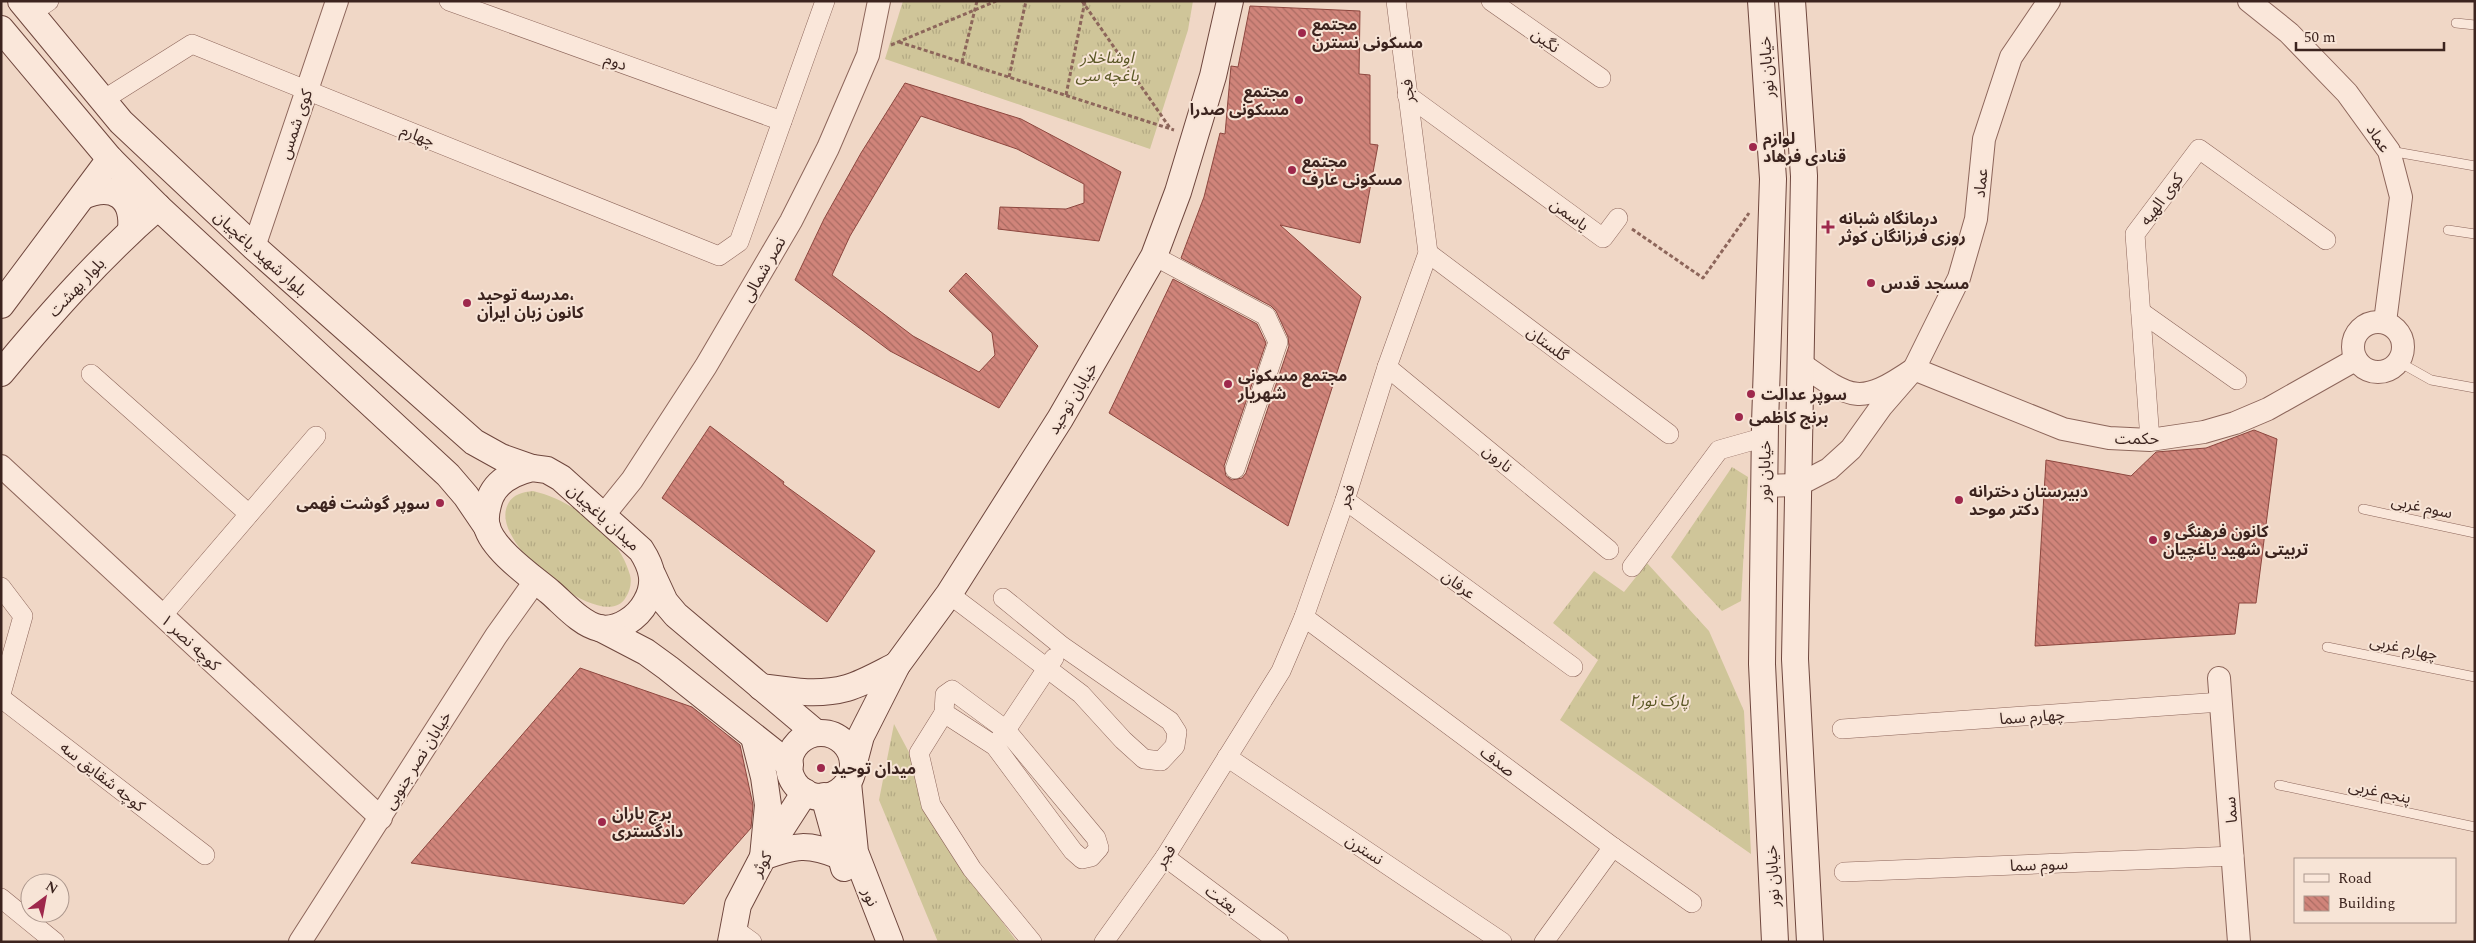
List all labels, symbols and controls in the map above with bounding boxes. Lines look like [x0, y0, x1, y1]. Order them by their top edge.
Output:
place label: مجتمع مسکونی نسترن [1312, 13, 1423, 55]
scale bar [2296, 20, 2444, 52]
street label: نگین [1526, 22, 1565, 59]
text: 50 m [2304, 26, 2336, 49]
marker: مجتمع مسکونی نسترن [1296, 27, 1308, 39]
street label: خیابان نور [1753, 35, 1781, 100]
park label: اوشاخلار باغچه سی [1075, 46, 1139, 88]
street label: دوم [601, 47, 630, 77]
street label: فجر [1395, 78, 1421, 105]
place label: مجتمع مسکونی صدرا [1190, 80, 1289, 122]
street label: کوی شمس [273, 86, 319, 162]
marker: مجتمع مسکونی صدرا [1293, 94, 1305, 106]
street label: چهارم [397, 118, 438, 154]
street label: عماد [2360, 120, 2396, 157]
place label: لوازم قنادی فرهاد [1763, 127, 1846, 169]
marker: لوازم قنادی فرهاد [1747, 141, 1759, 153]
place label: مجتمع مسکونی عارف [1302, 150, 1402, 192]
marker: مجتمع مسکونی عارف [1286, 164, 1298, 176]
street label: عماد [1968, 167, 1994, 199]
street label: کوی الهیه [2134, 168, 2190, 231]
street label: یاسمن [1545, 192, 1594, 237]
street label: بلوار شهید یاغچیان [208, 205, 312, 302]
place label: درمانگاه شبانه روزی فرزانگان کوثر [1838, 207, 1966, 249]
marker: درمانگاه شبانه روزی فرزانگان کوثر [1821, 220, 1835, 234]
street label: نصر شمالی [735, 232, 792, 307]
street label: بلوار بهشت [43, 252, 111, 323]
place label: مسجد قدس [1881, 272, 1969, 296]
marker: مسجد قدس [1865, 277, 1877, 289]
place label: مدرسه توحید، کانون زبان ایران [477, 283, 585, 325]
marker: مدرسه توحید، کانون زبان ایران [461, 297, 473, 309]
street label: گلستان [1522, 320, 1574, 368]
street label: خیابان توحید [1042, 358, 1104, 439]
place label: مجتمع مسکونی شهریار [1237, 364, 1347, 406]
marker: مجتمع مسکونی شهریار [1222, 378, 1234, 390]
place label: سوپر عدالت [1761, 383, 1847, 407]
marker: سوپر عدالت [1745, 388, 1757, 400]
place label: برنج کاظمی [1749, 406, 1829, 430]
marker: برنج کاظمی [1733, 411, 1745, 423]
street label: حکمت [2115, 427, 2159, 451]
street label: نارون [1477, 439, 1518, 479]
street label: خیابان نور [1752, 440, 1778, 503]
street label: میدان یاغچیان [562, 478, 645, 557]
place label: دبیرستان دخترانه دکتر موحد [1969, 480, 2088, 522]
street label: فجر [1332, 481, 1362, 512]
street label: سوم غربی [2389, 489, 2455, 525]
place label: سوپر گوشت فهمی [296, 492, 430, 516]
marker: دبیرستان دخترانه دکتر موحد [1953, 494, 1965, 506]
marker: سوپر گوشت فهمی [434, 497, 446, 509]
place label: کانون فرهنگی و تربیتی شهید یاغچیان [2163, 520, 2308, 562]
marker: کانون فرهنگی و تربیتی شهید یاغچیان [2147, 534, 2159, 546]
street label: عرفان [1437, 564, 1480, 605]
street label: کوچه نصر ۱ [155, 609, 226, 677]
street label: چهارم غربی [2367, 629, 2440, 667]
park label: پارک نور۲ [1629, 689, 1689, 713]
street label: چهارم سما [1999, 703, 2066, 731]
street label: خیابان نصر جنوبی [378, 707, 458, 815]
street label: کوچه شقایق سه [55, 736, 150, 818]
street label: صدف [1475, 741, 1520, 783]
place label: میدان توحید [831, 757, 916, 781]
marker: میدان توحید [815, 762, 827, 774]
street label: پنجم غربی [2346, 774, 2413, 810]
street label: سما [2218, 796, 2244, 824]
place label: برج باران دادگستری [612, 802, 683, 844]
marker: برج باران دادگستری [596, 816, 608, 828]
street label: نسترن [1341, 828, 1388, 871]
street label: فجر [1149, 840, 1182, 874]
street label: خیابان نور [1759, 845, 1787, 908]
street label: کوثر [745, 847, 779, 882]
street label: سوم سما [2009, 852, 2069, 878]
legend [2294, 858, 2456, 923]
text: Road [2338, 867, 2372, 890]
north arrow [20, 873, 70, 923]
text: N [41, 875, 62, 899]
street label: بعثت [1200, 879, 1243, 920]
street label: نور [855, 884, 885, 910]
text: Building [2338, 892, 2395, 915]

